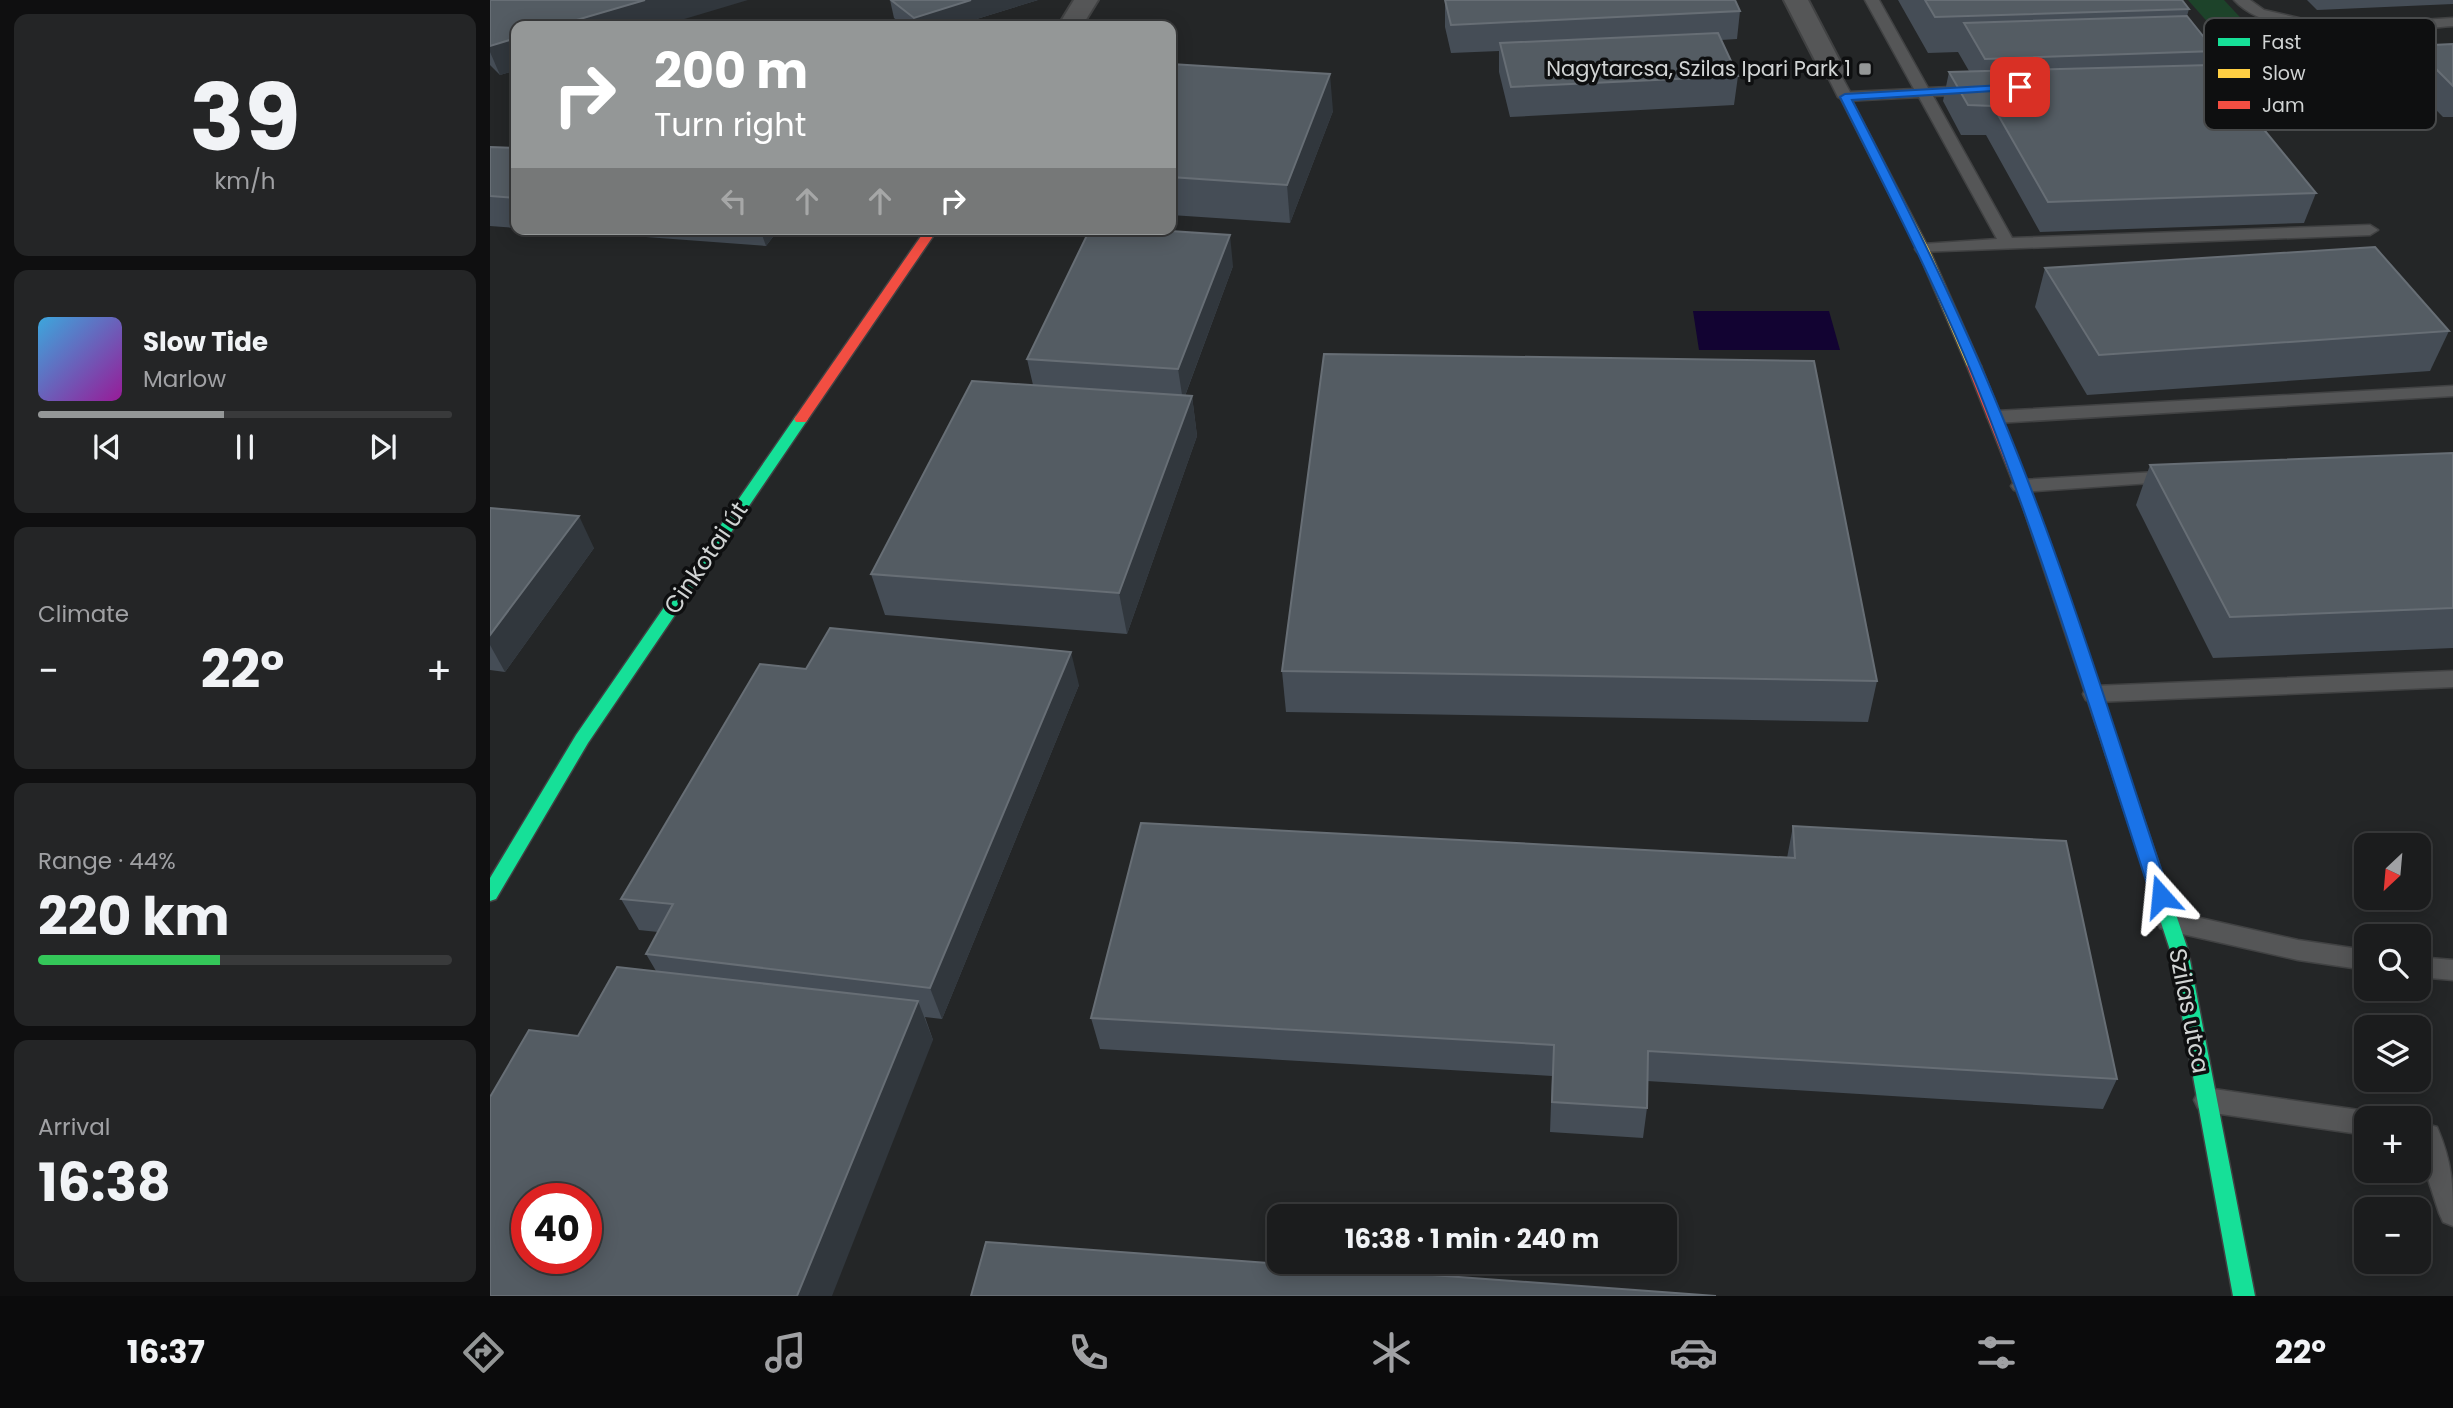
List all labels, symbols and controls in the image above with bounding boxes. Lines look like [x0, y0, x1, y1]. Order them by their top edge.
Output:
legend [2204, 18, 2436, 130]
text: Fast [2262, 29, 2301, 56]
text: 200 m [654, 37, 808, 105]
icon: right [539, 49, 630, 140]
text: 39 [189, 54, 301, 182]
place label: Nagytarcsa, Szilas Ipari Park 1 [1546, 54, 1851, 83]
pin [1990, 57, 2050, 117]
text: Slow [2262, 60, 2306, 87]
marker: Nagytarcsa, Szilas Ipari Park 1 [1857, 61, 1873, 77]
icon: arrive [2001, 68, 2039, 106]
text: Jam [2262, 92, 2304, 119]
text: Turn right [654, 102, 806, 147]
text: km/h [214, 165, 276, 197]
icon: left [715, 182, 753, 220]
icon: ahead [788, 182, 826, 220]
icon: ahead [861, 182, 899, 220]
icon: right [934, 182, 972, 220]
text: Slow Tide [143, 324, 268, 360]
text: Marlow [143, 363, 226, 395]
icon: previous [88, 428, 126, 466]
icon: pause [226, 428, 264, 466]
icon: next [364, 428, 402, 466]
street label: Cinkotai út [656, 495, 755, 620]
text: Climate [38, 598, 129, 630]
text: 22° [201, 633, 284, 706]
text: − [38, 644, 59, 697]
text: + [426, 644, 452, 697]
north arrow [2354, 833, 2431, 910]
map controls [2354, 833, 2431, 1274]
text: Range · 44% [38, 845, 176, 877]
position arrow [2124, 859, 2198, 933]
text: 220 km [38, 880, 230, 953]
button: search [2354, 924, 2431, 1001]
street label: Szilas utca [2161, 945, 2218, 1076]
button: layers [2354, 1015, 2431, 1092]
button: + [2354, 1106, 2431, 1183]
text: Arrival [38, 1111, 110, 1143]
text: 16:38 [38, 1146, 171, 1219]
speed limit sign: 40 [511, 1183, 602, 1274]
button: − [2354, 1197, 2431, 1274]
text: 16:38 · 1 min · 240 m [1345, 1221, 1599, 1257]
icon: directions [459, 1328, 508, 1377]
icon: music [761, 1328, 810, 1377]
icon: phone [1064, 1328, 1113, 1377]
icon: climate [1367, 1328, 1416, 1377]
icon: car [1669, 1328, 1718, 1377]
icon: filters [1972, 1328, 2021, 1377]
text: 16:37 [127, 1329, 205, 1374]
text: 22° [2275, 1329, 2326, 1374]

